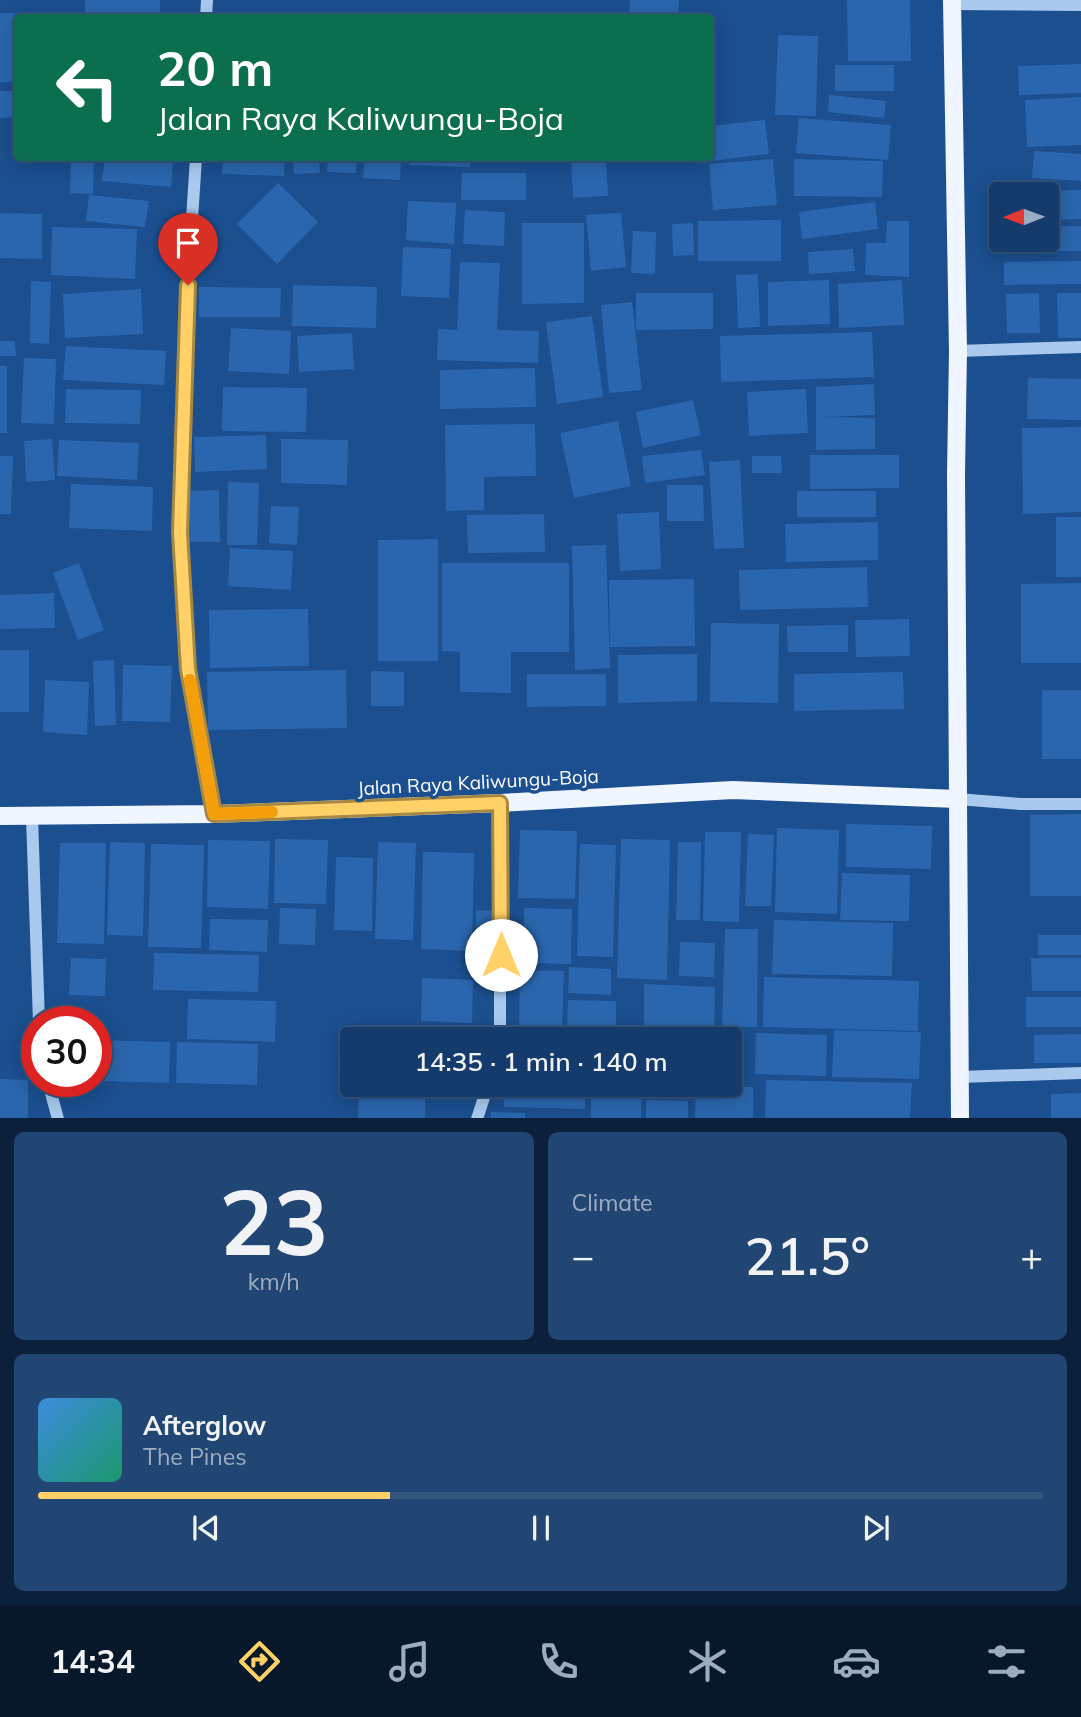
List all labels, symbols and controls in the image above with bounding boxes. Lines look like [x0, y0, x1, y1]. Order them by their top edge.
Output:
text: 20 m [157, 37, 273, 98]
icon: left [42, 42, 133, 133]
text: Jalan Raya Kaliwungu-Boja [157, 98, 564, 138]
north arrow [989, 182, 1059, 252]
map controls [989, 182, 1059, 252]
pin [158, 213, 218, 285]
icon: arrive [169, 224, 207, 262]
street label: Jalan Raya Kaliwungu-Boja [357, 764, 599, 800]
position arrow [464, 918, 538, 992]
speed limit sign: 30 [21, 1006, 112, 1097]
text: 14:35 · 1 min · 140 m [414, 1045, 668, 1078]
text: 23 [219, 1164, 328, 1278]
text: Climate [572, 1188, 653, 1217]
text: 21.5° [745, 1223, 870, 1288]
text: − [572, 1232, 594, 1280]
text: + [1020, 1232, 1043, 1280]
text: km/h [248, 1267, 300, 1296]
text: Afterglow [143, 1409, 266, 1442]
text: The Pines [143, 1442, 247, 1471]
icon: previous [187, 1509, 225, 1547]
icon: pause [522, 1509, 560, 1547]
icon: next [857, 1509, 895, 1547]
icon: directions [235, 1637, 284, 1686]
icon: music [385, 1637, 434, 1686]
icon: phone [534, 1637, 583, 1686]
icon: climate [683, 1637, 732, 1686]
icon: car [832, 1637, 881, 1686]
icon: filters [982, 1637, 1031, 1686]
text: 14:34 [50, 1641, 135, 1681]

